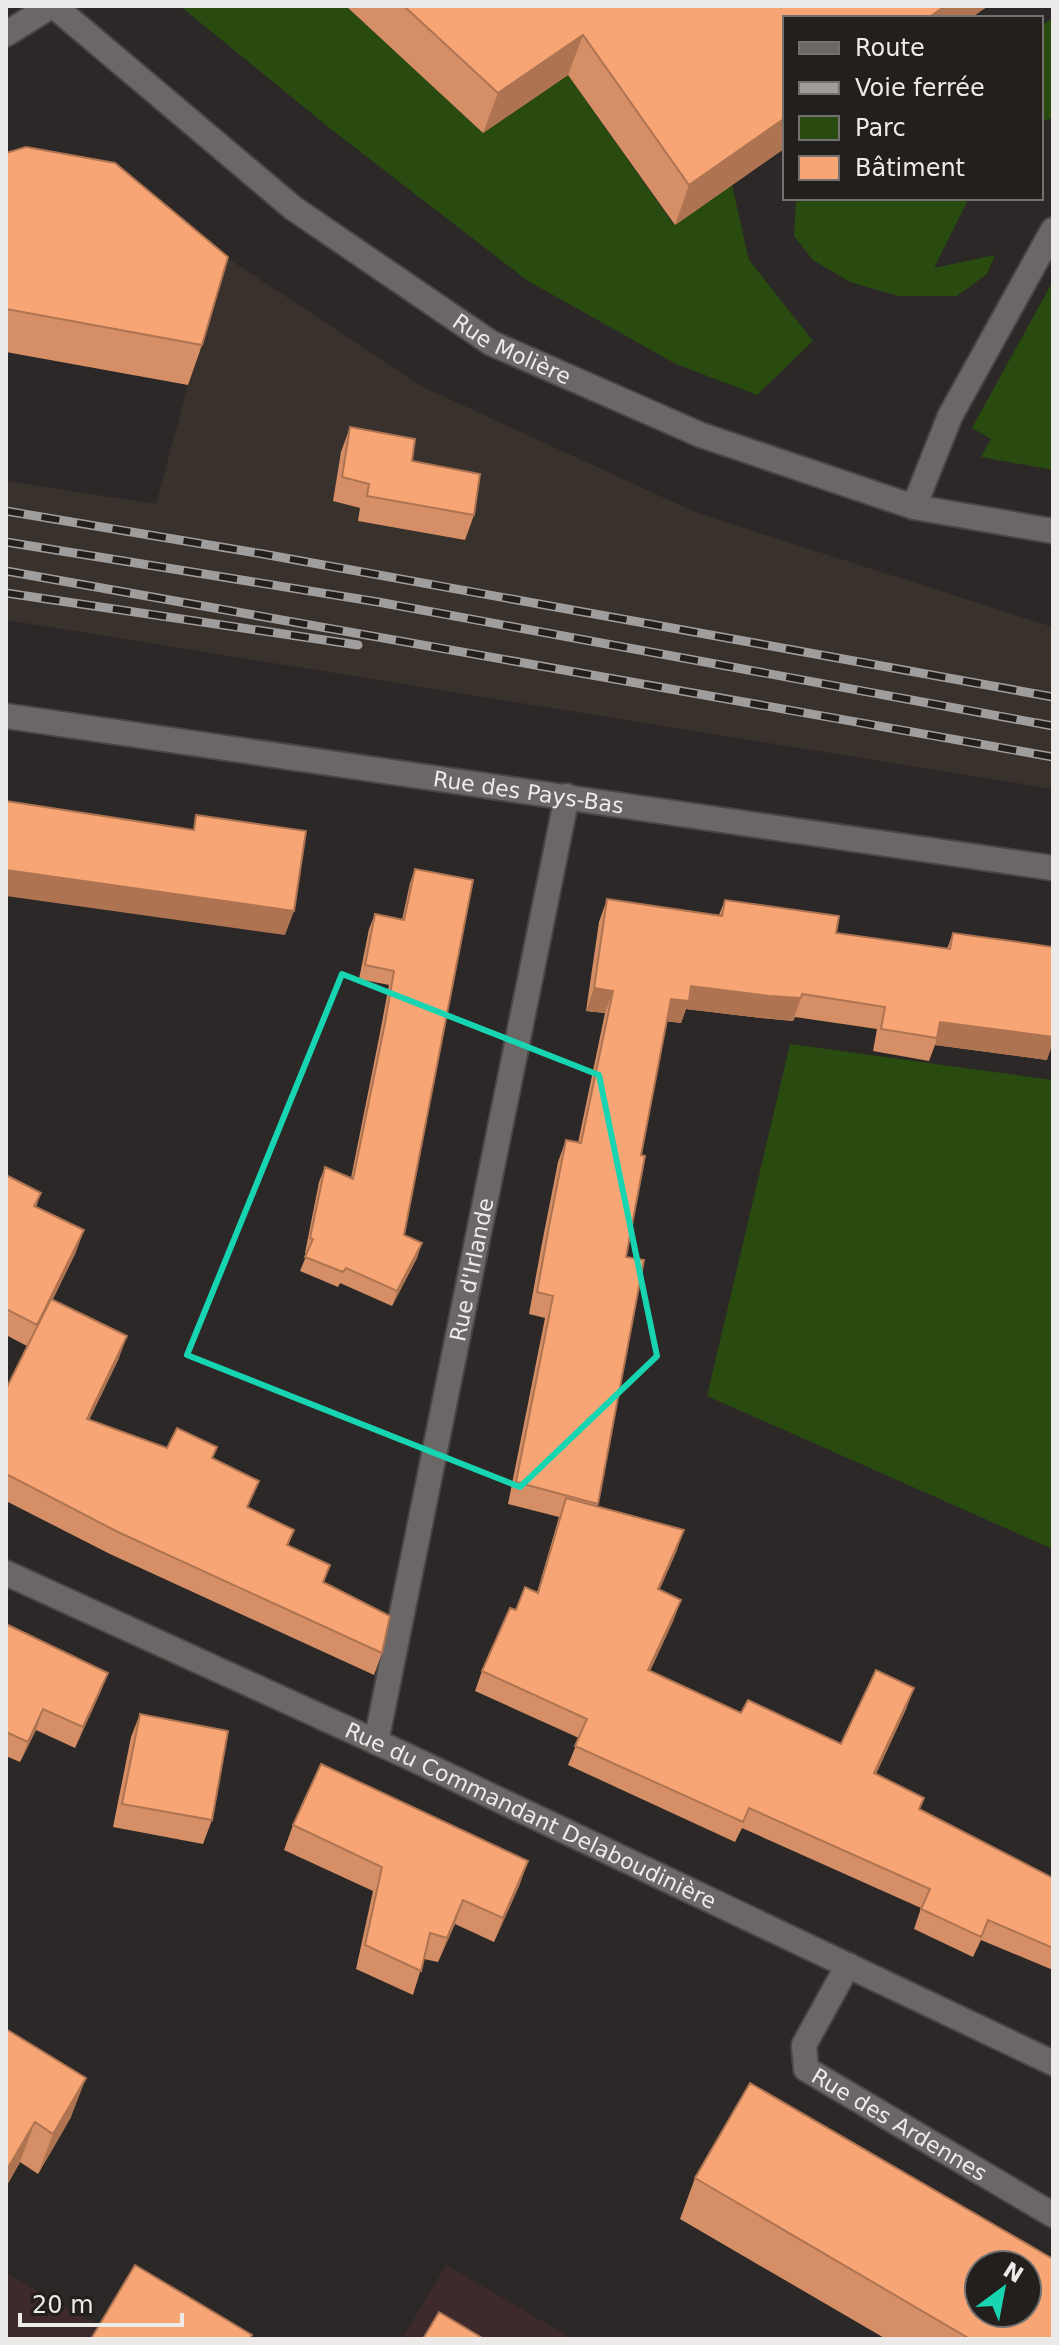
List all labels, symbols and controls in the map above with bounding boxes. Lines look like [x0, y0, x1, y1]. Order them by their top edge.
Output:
legend [783, 16, 1043, 200]
text: Route [855, 34, 925, 62]
text: Voie ferrée [855, 74, 985, 102]
text: Parc [855, 114, 906, 142]
text: Bâtiment [855, 154, 965, 182]
street label: Rue Molière [448, 309, 575, 389]
street label: Rue des Pays-Bas [432, 766, 625, 819]
street label: Rue d'Irlande [445, 1196, 499, 1343]
street label: Rue du Commandant Delaboudinière [341, 1718, 720, 1914]
street label: Rue des Ardennes [807, 2063, 991, 2186]
north arrow [963, 2249, 1043, 2329]
text: N [999, 2257, 1028, 2288]
scale bar [20, 2277, 182, 2327]
text: 20 m [32, 2291, 94, 2319]

